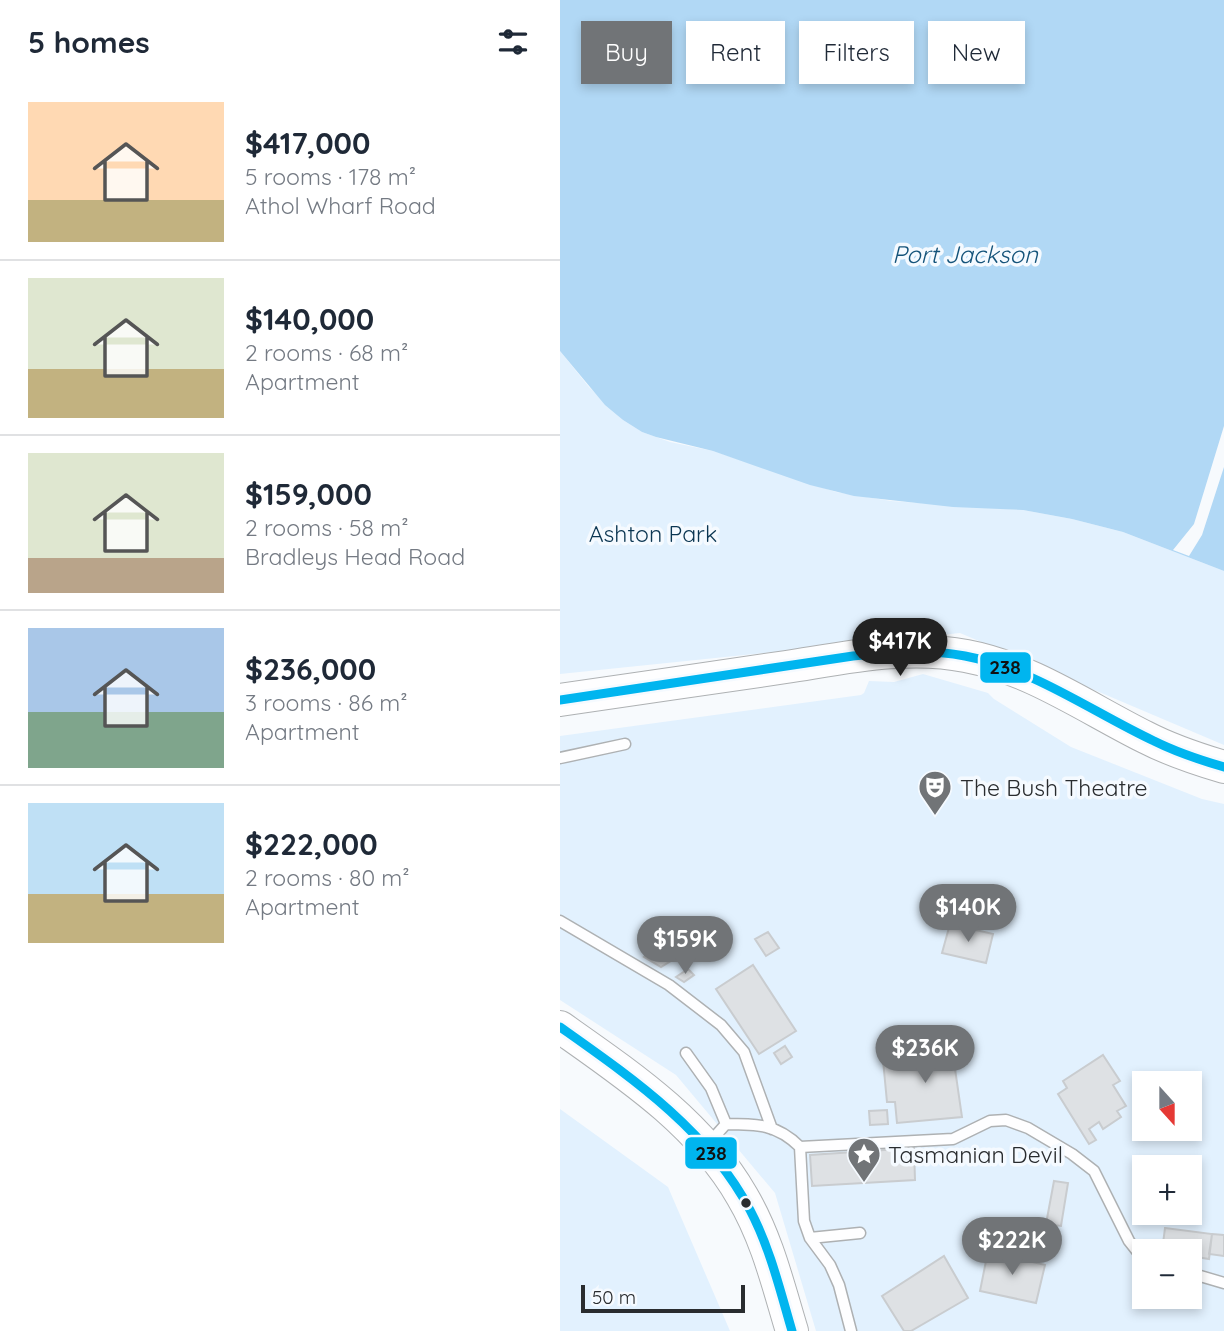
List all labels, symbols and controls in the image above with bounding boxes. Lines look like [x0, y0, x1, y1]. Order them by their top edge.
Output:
chip: Buy [581, 21, 672, 84]
chip: Rent [686, 21, 785, 84]
chip: Filters [799, 21, 914, 84]
chip: New [928, 21, 1025, 84]
text: 5 homes [28, 23, 150, 61]
icon: filters [494, 23, 532, 61]
text: $417,000 [245, 124, 370, 162]
icon: home [84, 130, 168, 214]
text: 5 rooms · 178 m² [245, 162, 416, 191]
text: Athol Wharf Road [245, 191, 436, 220]
water label: Port Jackson [892, 239, 1039, 269]
text: $140,000 [245, 300, 374, 338]
icon: home [84, 306, 168, 390]
text: 2 rooms · 68 m² [245, 338, 408, 367]
text: Apartment [245, 367, 359, 396]
text: $159,000 [245, 475, 372, 513]
icon: home [84, 481, 168, 565]
text: 2 rooms · 58 m² [245, 513, 408, 542]
park label: Ashton Park [589, 519, 717, 548]
text: Bradleys Head Road [245, 542, 465, 571]
pin: $417K [851, 618, 949, 678]
text: $417K [868, 626, 932, 655]
text: $236,000 [245, 650, 376, 688]
line badge: 238 [979, 651, 1032, 684]
text: 238 [989, 655, 1021, 679]
icon: home [84, 656, 168, 740]
text: 3 rooms · 86 m² [245, 688, 408, 717]
text: Apartment [245, 717, 359, 746]
theatre icon: The Bush Theatre [916, 768, 954, 817]
place label: The Bush Theatre [960, 773, 1148, 802]
text: $222,000 [245, 825, 378, 863]
icon: home [84, 831, 168, 915]
text: 2 rooms · 80 m² [245, 863, 410, 892]
pin: $140K [919, 884, 1017, 944]
text: Apartment [245, 892, 359, 921]
text: $140K [935, 892, 1001, 921]
pin: $159K [636, 916, 734, 976]
text: $159K [653, 924, 717, 953]
pin: $236K [876, 1026, 974, 1085]
text: $236K [892, 1033, 958, 1062]
north arrow [1132, 1071, 1202, 1141]
map controls [1132, 1071, 1202, 1309]
place icon: Tasmanian Devil [845, 1135, 883, 1184]
line badge: 238 [684, 1136, 738, 1170]
place label: Tasmanian Devil [888, 1140, 1063, 1169]
text: 238 [695, 1141, 727, 1165]
button: + [1132, 1155, 1202, 1225]
unlabelled marker [739, 1196, 753, 1210]
pin: $222K [963, 1218, 1061, 1277]
text: $222K [978, 1225, 1046, 1254]
button: − [1132, 1239, 1202, 1309]
scale bar [581, 1282, 746, 1314]
text: 50 m [592, 1285, 636, 1309]

